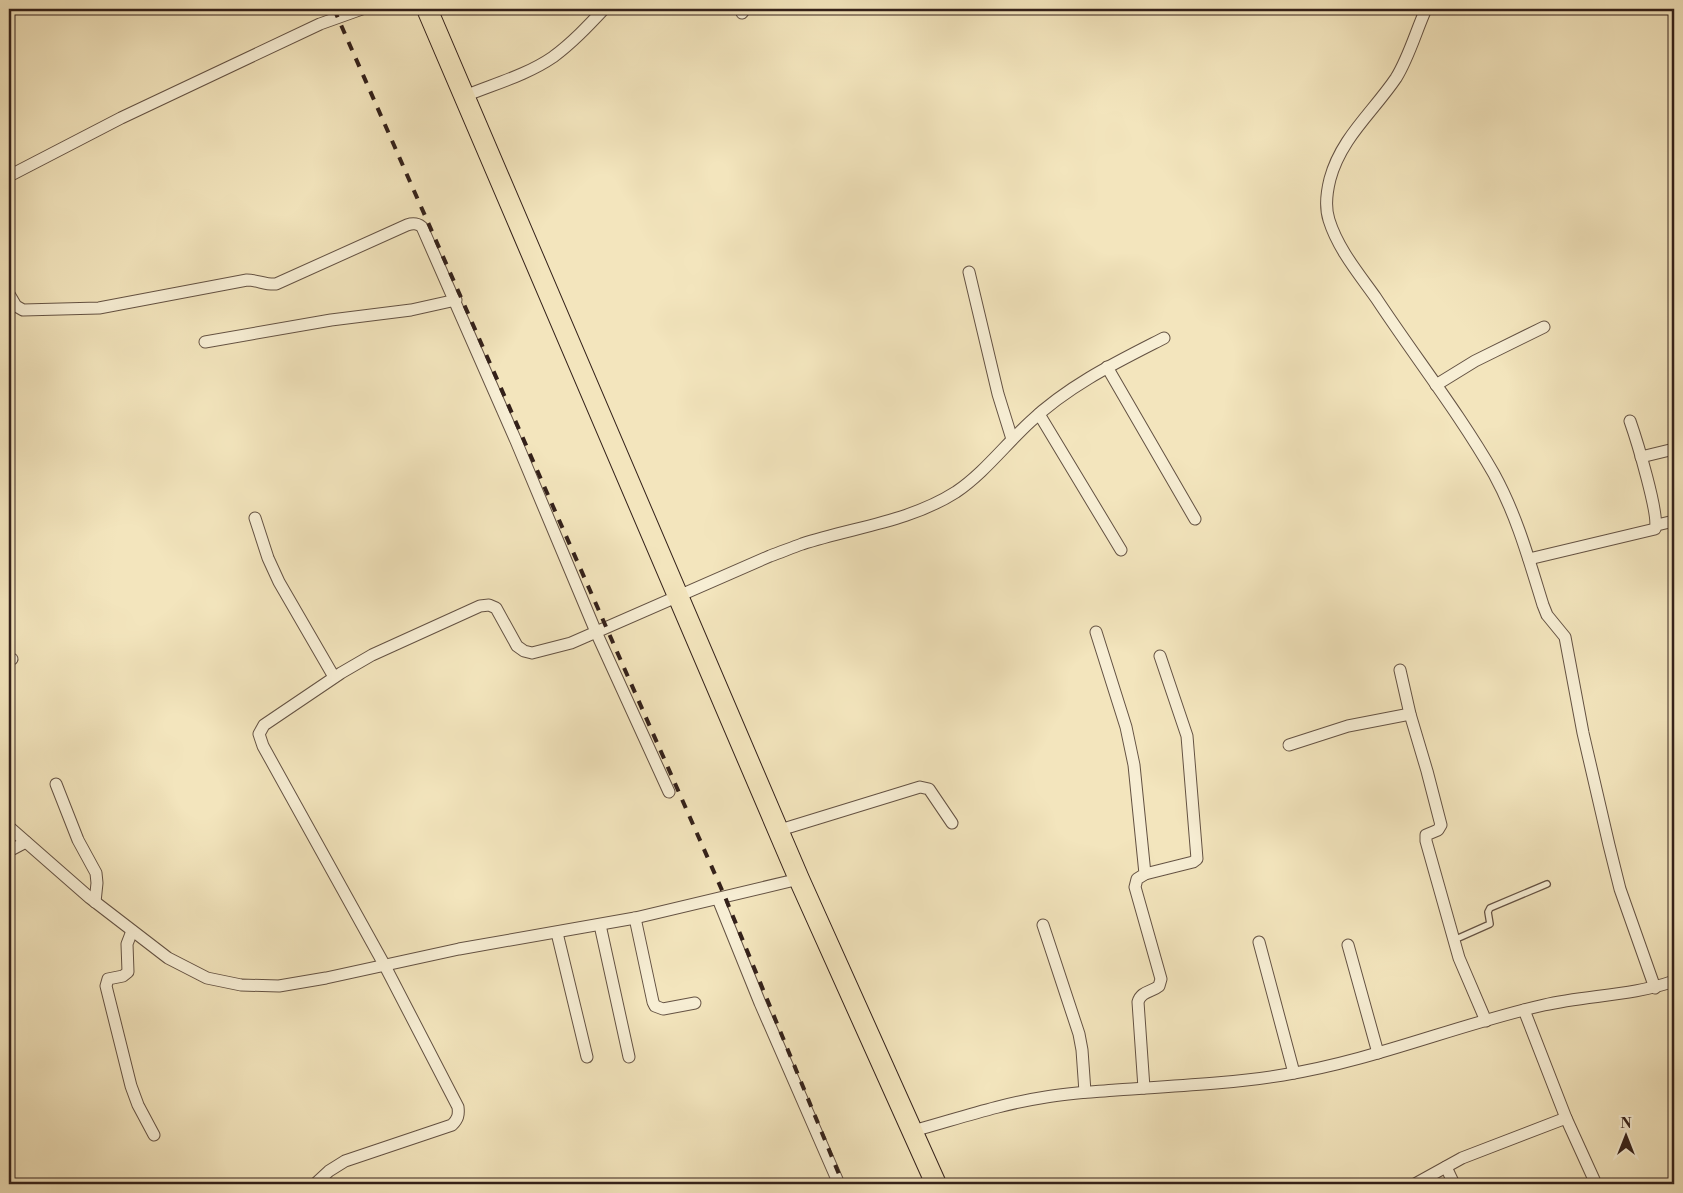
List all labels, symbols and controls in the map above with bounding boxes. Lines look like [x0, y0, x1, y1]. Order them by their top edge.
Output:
north arrow [1600, 1110, 1650, 1160]
text: N [1620, 1115, 1632, 1133]

